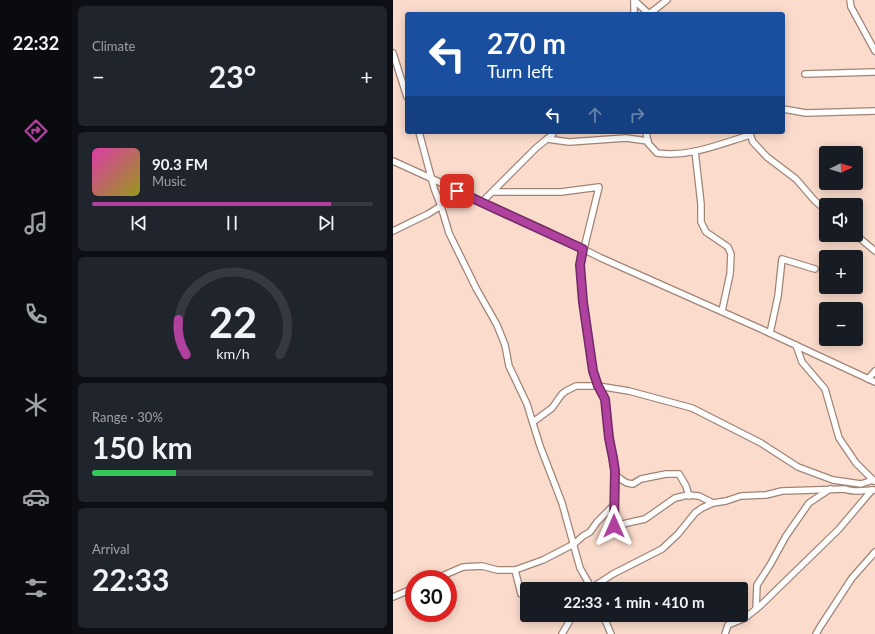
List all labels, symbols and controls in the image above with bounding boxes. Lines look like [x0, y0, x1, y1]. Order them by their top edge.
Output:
text: 270 m [487, 26, 566, 60]
icon: left [421, 28, 473, 80]
text: 22:32 [13, 32, 59, 54]
text: Climate [92, 38, 135, 54]
text: 23° [209, 58, 256, 94]
text: Turn left [487, 60, 553, 82]
text: − [92, 63, 105, 90]
text: + [360, 63, 373, 90]
icon: left [542, 104, 564, 126]
icon: ahead [584, 104, 606, 126]
icon: right [626, 104, 648, 126]
icon: directions [22, 117, 50, 145]
north arrow [819, 146, 863, 190]
map controls [819, 146, 863, 346]
text: 90.3 FM [152, 155, 208, 173]
text: Music [152, 173, 186, 189]
pin [440, 174, 474, 208]
icon: arrive [446, 180, 468, 202]
button: sound [819, 198, 863, 242]
icon: music [22, 209, 50, 237]
icon: previous [128, 212, 150, 234]
icon: pause [221, 212, 243, 234]
icon: next [315, 212, 337, 234]
button: + [819, 250, 863, 294]
text: 22 [208, 297, 257, 347]
icon: phone [22, 300, 50, 328]
button: − [819, 302, 863, 346]
text: km/h [216, 345, 249, 362]
icon: climate [22, 391, 50, 419]
text: Range · 30% [92, 409, 163, 425]
text: 150 km [92, 429, 193, 465]
icon: car [22, 483, 50, 511]
position arrow [593, 505, 635, 547]
text: Arrival [92, 541, 129, 557]
text: 22:33 [92, 561, 169, 597]
speed limit sign: 30 [405, 570, 457, 622]
icon: filters [22, 574, 50, 602]
text: 22:33 · 1 min · 410 m [564, 593, 704, 611]

